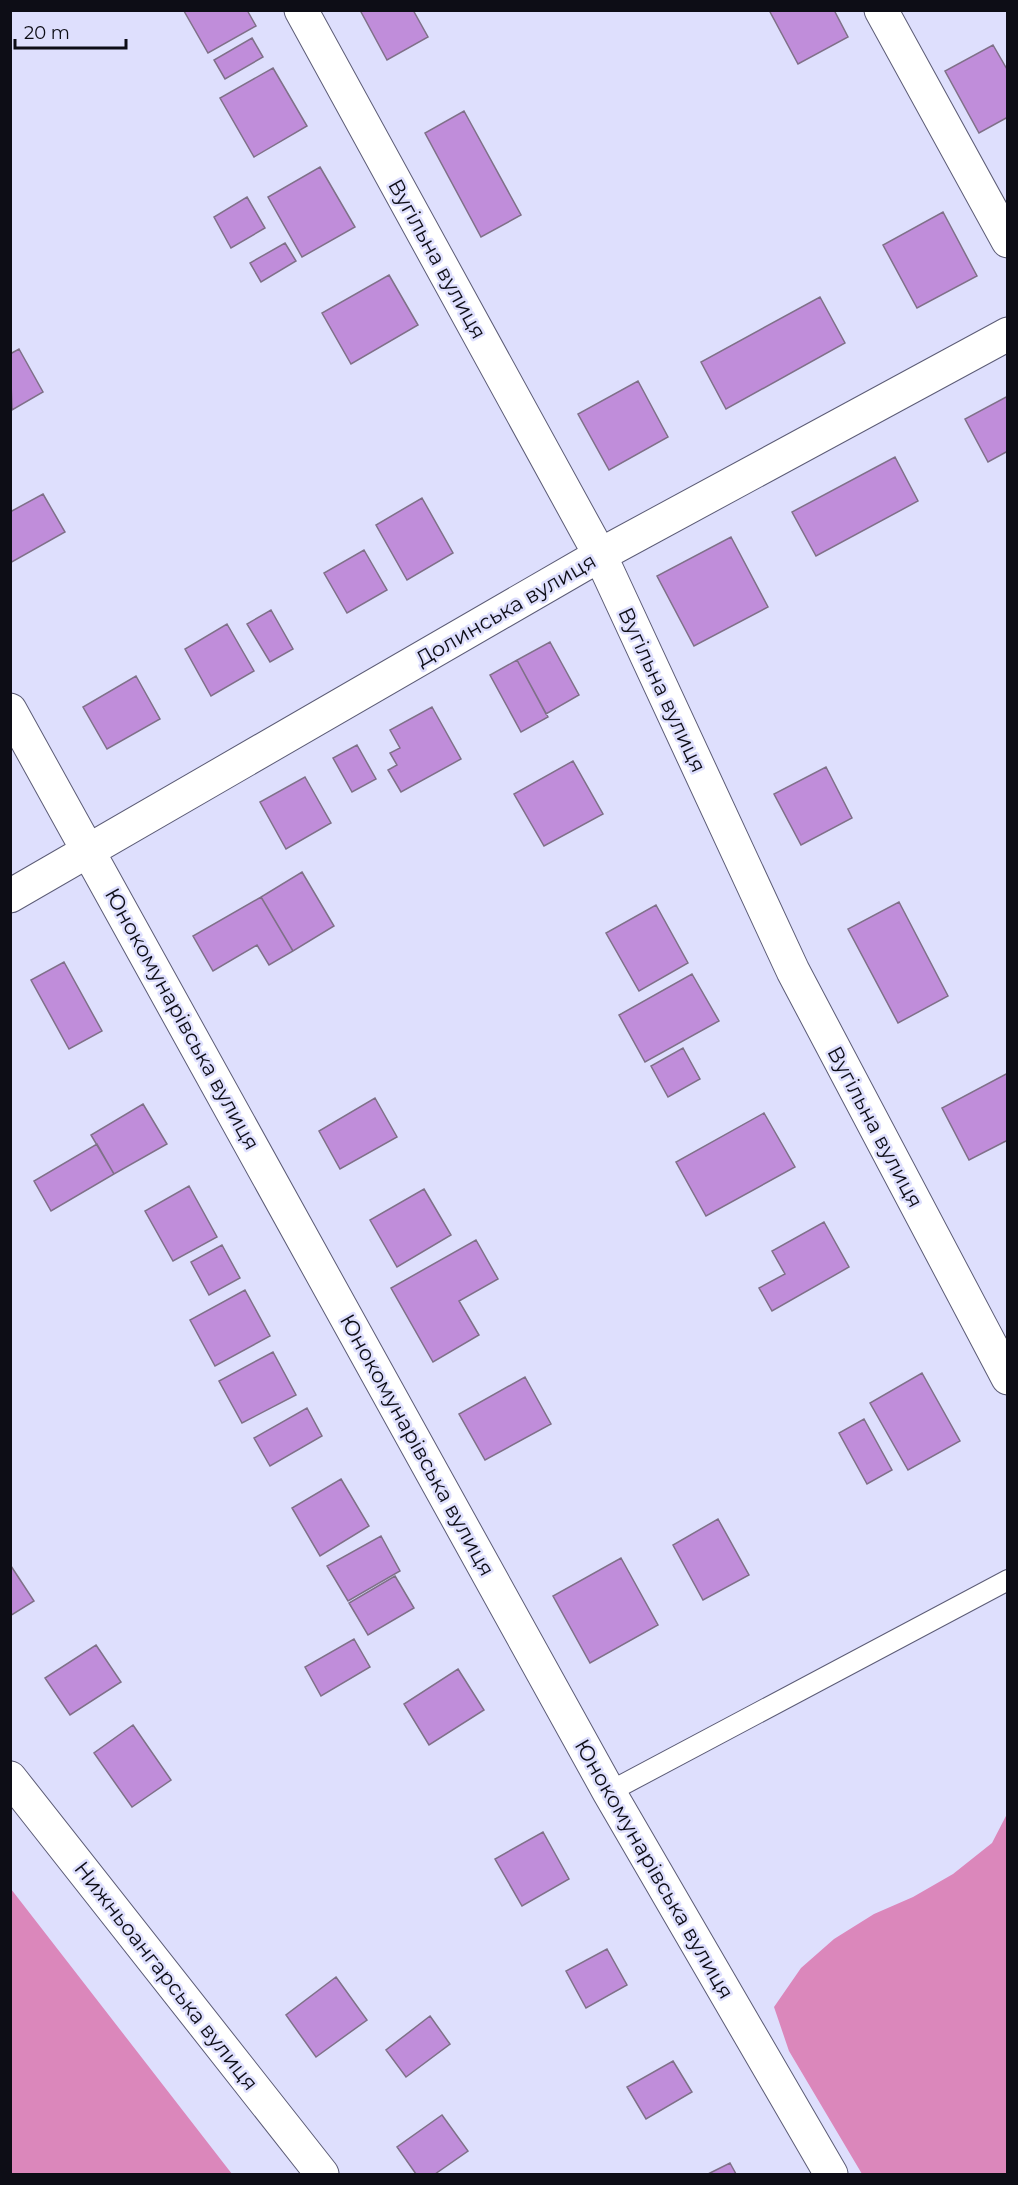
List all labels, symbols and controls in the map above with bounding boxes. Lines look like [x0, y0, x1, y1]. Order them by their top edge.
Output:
scale bar [15, 12, 126, 50]
text: 20 m [24, 22, 70, 44]
street label: Вугільна вулиця [383, 174, 492, 343]
street label: Долинська вулиця [411, 548, 600, 671]
street label: Вугільна вулиця [613, 603, 712, 776]
street label: Юнокомунарівська вулиця [100, 883, 265, 1154]
street label: Вугільна вулиця [822, 1042, 928, 1212]
street label: Юнокомунарівська вулиця [335, 1309, 500, 1580]
street label: Юнокомунарівська вулиця [570, 1735, 739, 2003]
street label: Нижньоангарська вулиця [69, 1856, 264, 2095]

